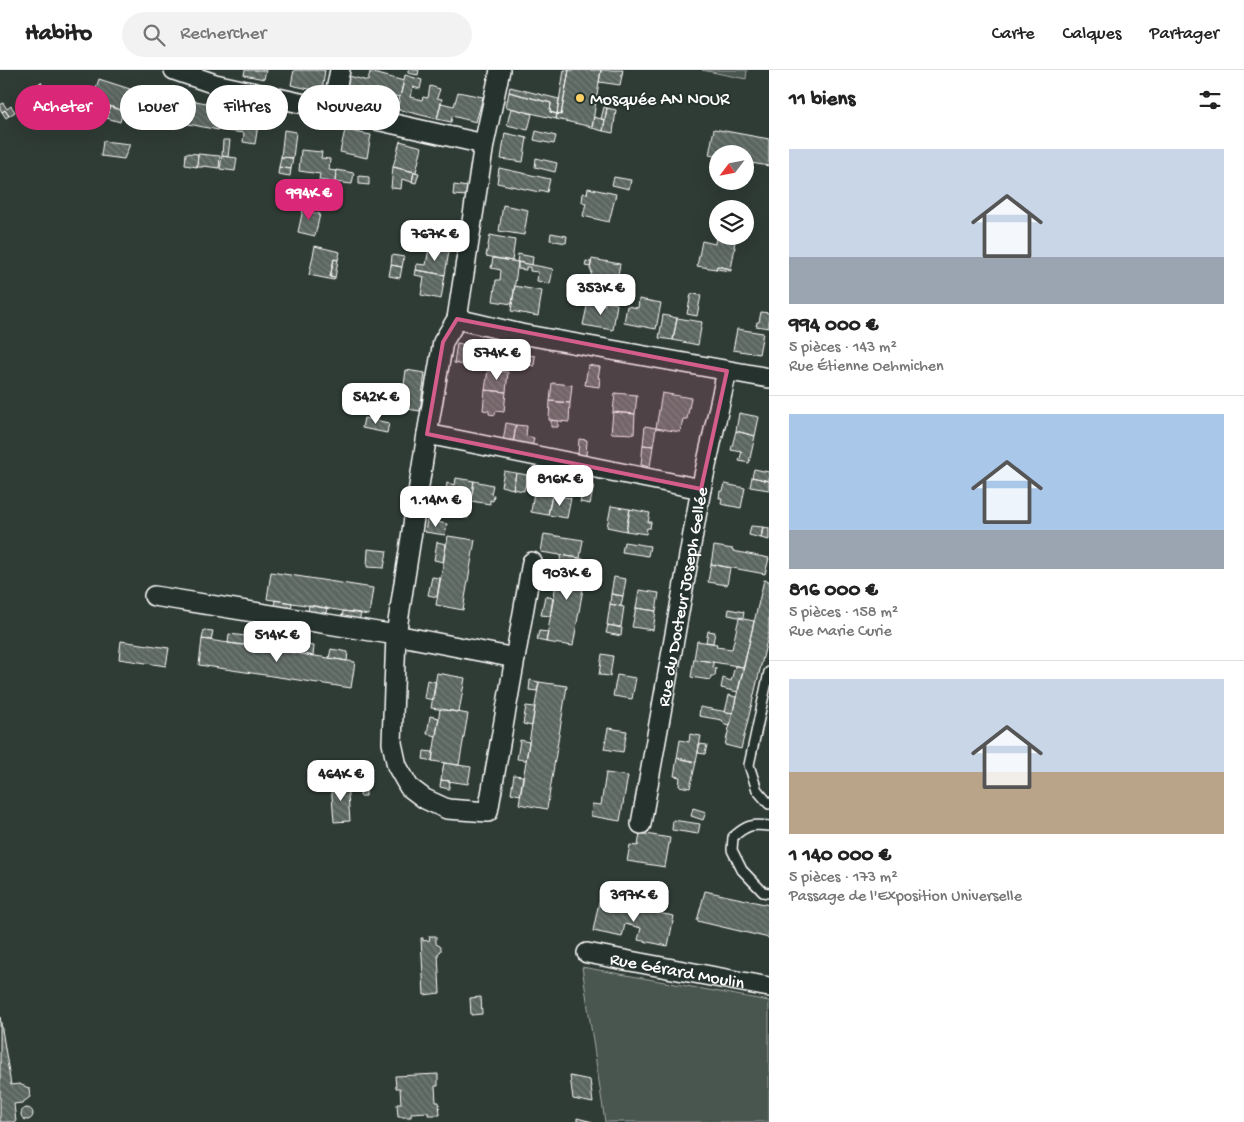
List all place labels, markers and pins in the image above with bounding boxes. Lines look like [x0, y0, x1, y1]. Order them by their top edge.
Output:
place label: Mosquée AN NOUR [590, 90, 730, 111]
marker: Mosquée AN NOUR [574, 92, 586, 104]
pin: 994K € [268, 178, 350, 221]
pin: 767K € [394, 220, 476, 262]
pin: 353K € [560, 274, 642, 316]
pin: 574K € [456, 338, 538, 381]
pin: 542K € [335, 382, 417, 425]
pin: 816K € [519, 464, 601, 507]
pin: 1.14M € [390, 486, 482, 528]
pin: 903K € [526, 558, 608, 601]
pin: 514K € [236, 620, 318, 663]
pin: 464K € [300, 760, 382, 802]
pin: 397K € [593, 880, 675, 923]

